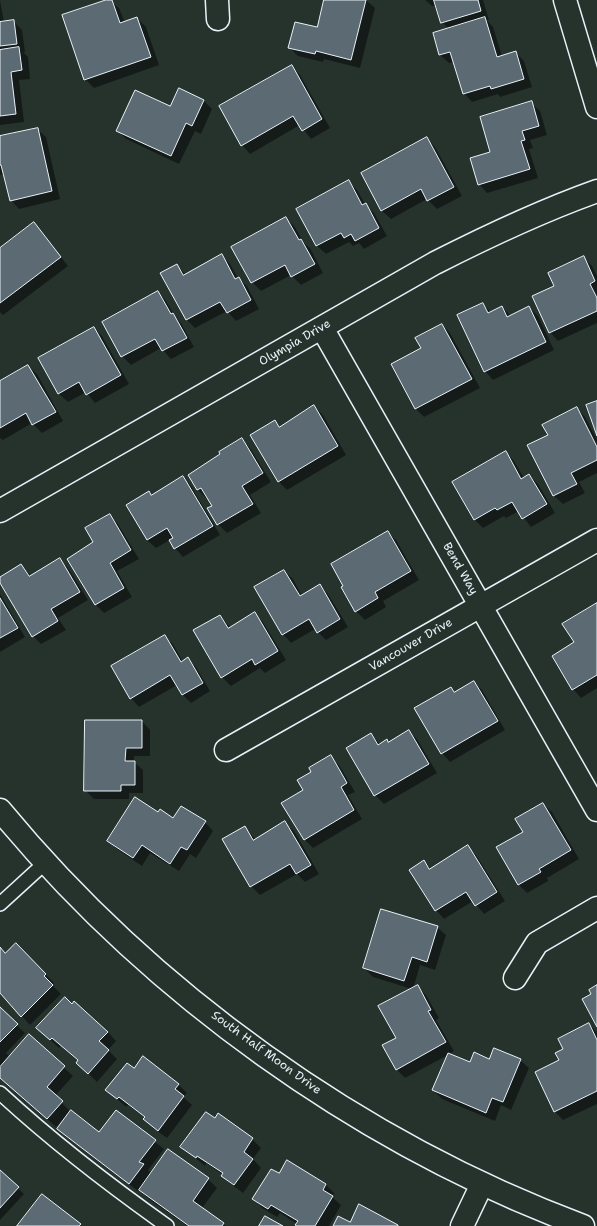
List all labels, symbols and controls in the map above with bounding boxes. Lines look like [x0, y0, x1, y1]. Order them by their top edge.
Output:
street label: Olympia Drive [257, 317, 333, 369]
street label: Bend Way [439, 540, 481, 598]
street label: Vancouver Drive [367, 615, 455, 675]
street label: South Half Moon Drive [208, 1008, 324, 1098]

